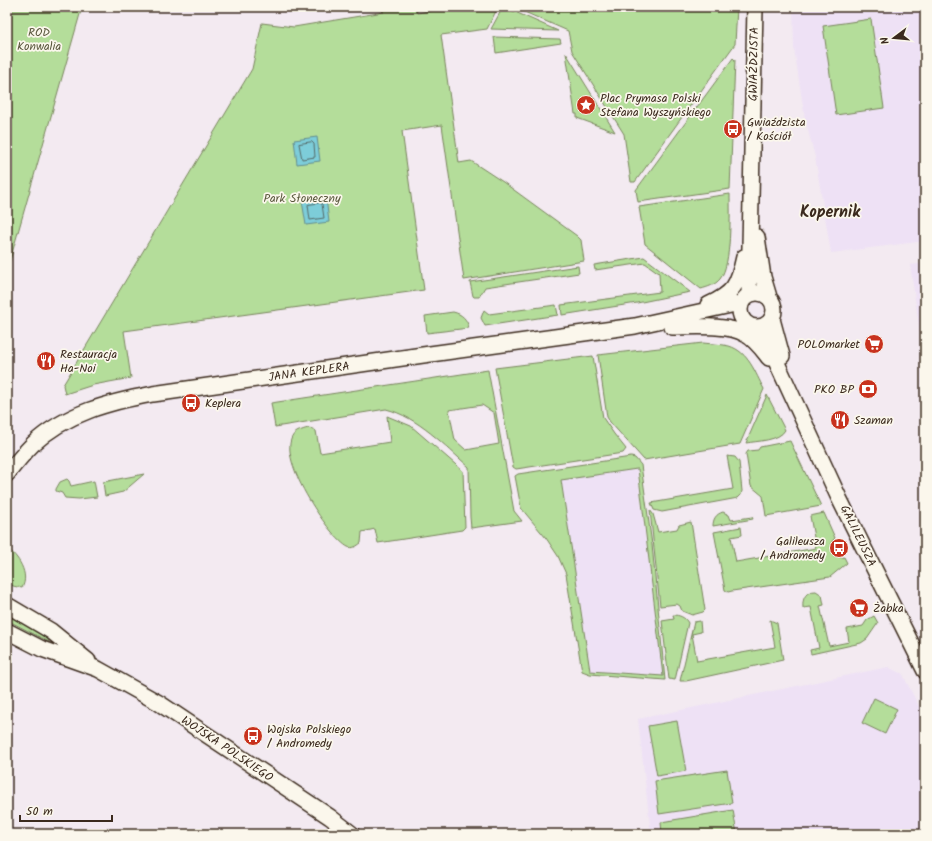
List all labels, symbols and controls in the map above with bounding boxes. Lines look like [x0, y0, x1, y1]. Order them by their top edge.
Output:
north arrow [874, 18, 914, 58]
park label: ROD Konwalia [17, 23, 61, 56]
street label: GWIAŹDZISTA [744, 27, 764, 101]
text: N [876, 35, 895, 46]
place label: Plac Prymasa Polski Stefana Wyszyńskiego [600, 89, 711, 122]
place icon: Plac Prymasa Polski Stefana Wyszyńskiego [575, 94, 597, 116]
place label: Gwiaździsta / Kościół [747, 113, 806, 146]
bus stop icon: Gwiaździsta / Kościół [722, 118, 744, 140]
park label: Park Słoneczny [263, 189, 341, 208]
district label: Kopernik [800, 200, 861, 225]
supermarket icon: POLOmarket [863, 333, 885, 355]
place label: POLOmarket [797, 335, 860, 354]
place label: Restauracja Ha-Noi [60, 345, 118, 378]
restaurant icon: Restauracja Ha-Noi [35, 350, 57, 372]
street label: JANA KEPLERA [267, 357, 351, 387]
bank icon: PKO BP [857, 378, 879, 400]
place label: PKO BP [814, 380, 854, 399]
bus stop icon: Keplera [180, 392, 202, 414]
place label: Keplera [205, 394, 242, 413]
restaurant icon: Szaman [829, 409, 851, 431]
place label: Szaman [854, 411, 893, 430]
street label: GALILEUSZA [835, 502, 881, 570]
place label: Galileusza / Andromedy [760, 532, 825, 565]
bus stop icon: Galileusza / Andromedy [828, 537, 850, 559]
supermarket icon: Żabka [848, 597, 870, 619]
place label: Żabka [873, 599, 904, 618]
street label: WOJSKA POLSKIEGO [177, 711, 277, 787]
place label: Wojska Polskiego / Andromedy [267, 720, 351, 753]
bus stop icon: Wojska Polskiego / Andromedy [242, 725, 264, 747]
scale bar [20, 797, 112, 823]
text: 50 m [26, 802, 53, 821]

